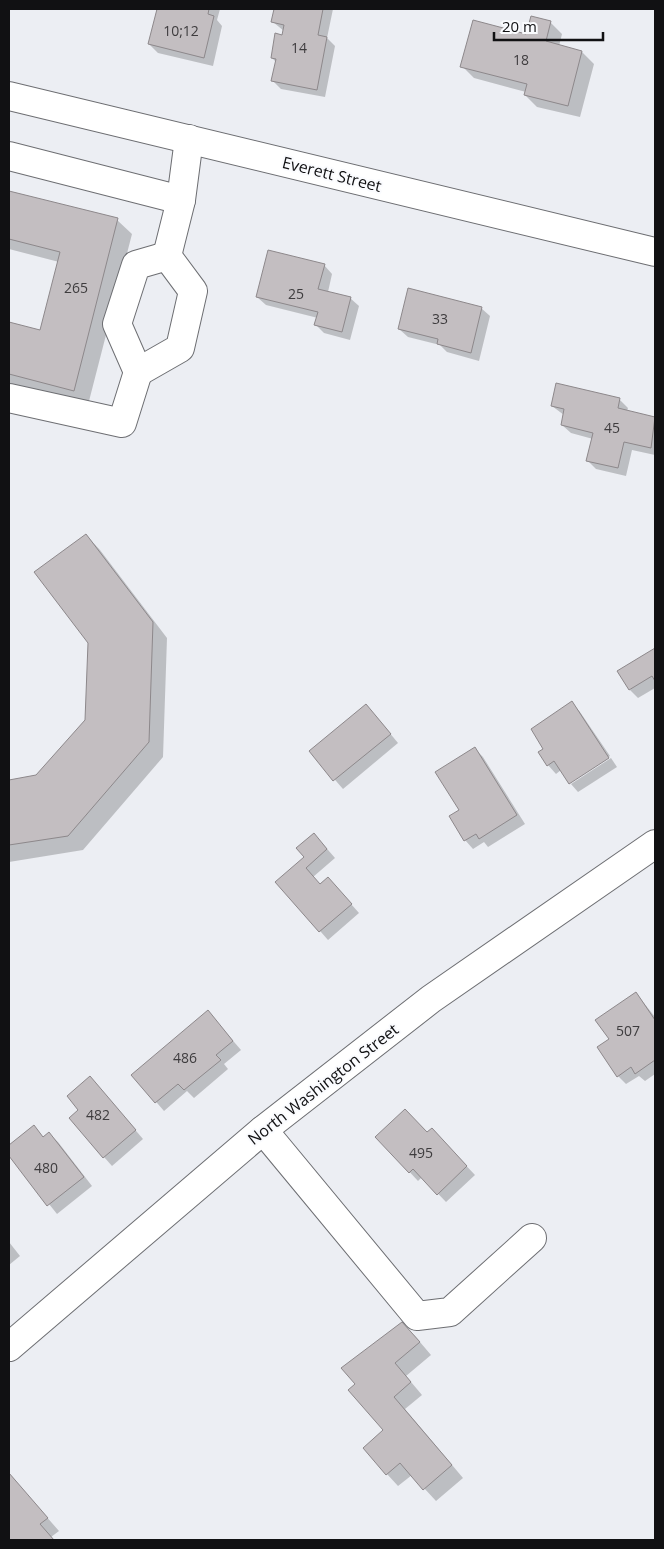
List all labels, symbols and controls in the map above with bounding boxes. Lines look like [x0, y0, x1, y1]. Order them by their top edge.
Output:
scale bar [494, 10, 603, 42]
text: 20 m [502, 16, 537, 36]
house number: 10;12 [163, 21, 199, 40]
house number: 14 [291, 38, 307, 57]
house number: 18 [513, 50, 529, 69]
street label: Everett Street [280, 151, 384, 197]
house number: 265 [64, 278, 88, 297]
house number: 25 [288, 284, 304, 303]
house number: 33 [432, 309, 448, 328]
house number: 45 [604, 418, 620, 437]
street label: North Washington Street [243, 1018, 403, 1150]
house number: 507 [616, 1021, 640, 1040]
house number: 486 [173, 1048, 197, 1067]
house number: 482 [86, 1105, 110, 1124]
house number: 495 [409, 1143, 433, 1162]
house number: 480 [34, 1158, 58, 1177]

